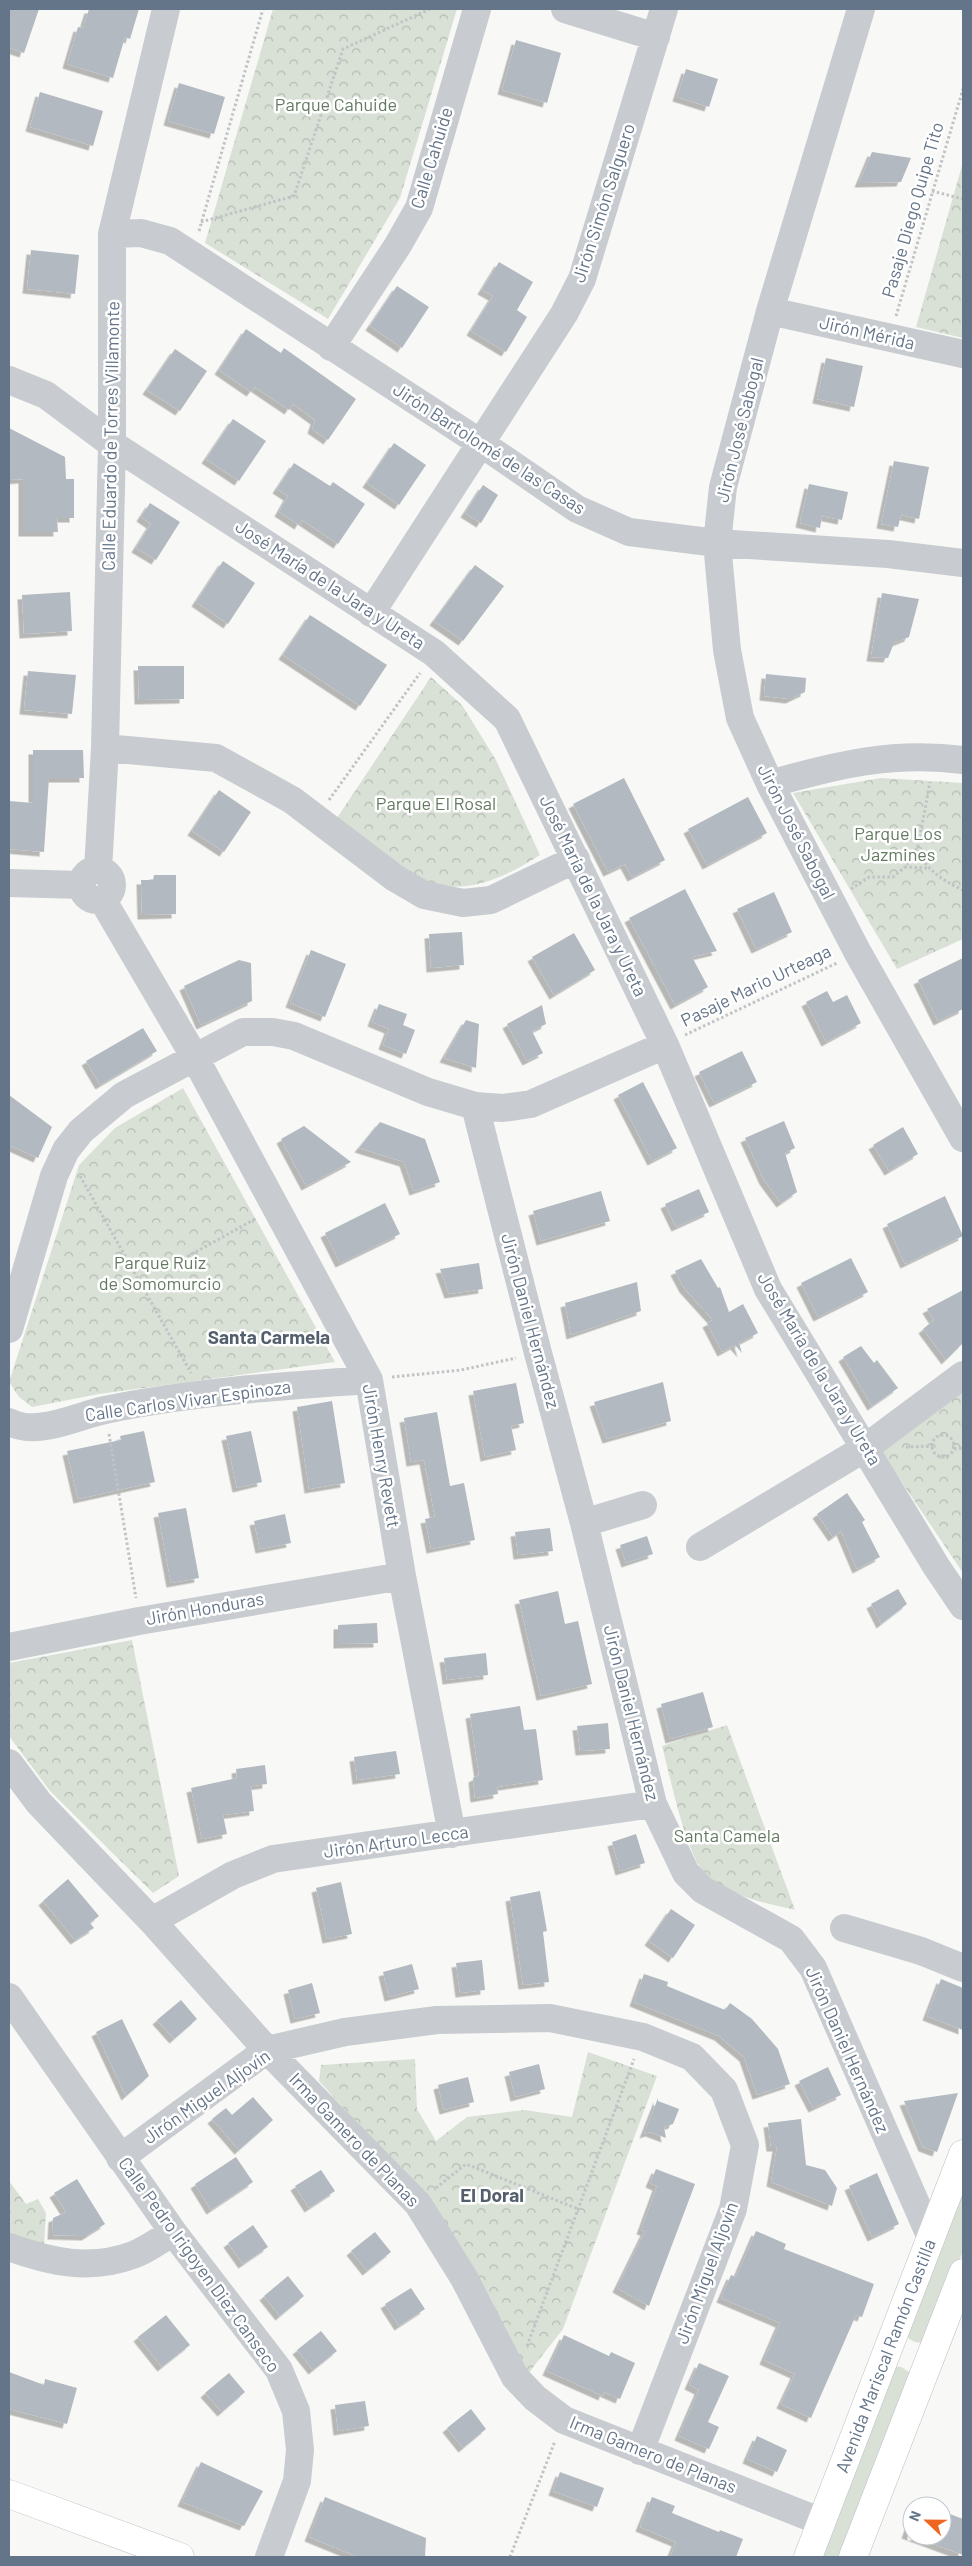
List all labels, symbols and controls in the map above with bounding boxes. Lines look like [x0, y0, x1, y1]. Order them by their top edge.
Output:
park label: Parque Cahuide [275, 93, 397, 115]
street label: Calle Cahuide [405, 104, 457, 211]
street label: Pasaje Diego Quipe Tito [876, 119, 948, 300]
street label: Jirón Simón Salguero [567, 120, 639, 285]
street label: Calle Eduardo de Torres Villamonte [97, 301, 123, 571]
street label: Jirón Mérida [817, 310, 917, 354]
street label: Jirón José Sabogal [710, 355, 768, 505]
street label: Jirón Bartolomé de las Casas [389, 378, 590, 519]
street label: José María de la Jara y Ureta [232, 515, 429, 654]
street label: Jirón José Sabogal [753, 760, 840, 903]
street label: José María de la Jara y Ureta [535, 791, 652, 1000]
park label: Parque El Rosal [376, 792, 496, 814]
park label: Parque Los Jazmines [854, 822, 942, 865]
street label: Pasaje Mario Urteaga [677, 939, 834, 1031]
street label: Jirón Daniel Hernández [497, 1231, 565, 1411]
park label: Parque Ruiz de Somomurcio [99, 1251, 221, 1294]
street label: José María de la Jara y Ureta [753, 1268, 886, 1469]
district label: Santa Carmela [208, 1325, 330, 1348]
street label: Calle Carlos Vivar Espinoza [83, 1375, 292, 1425]
street label: Jirón Henry Revett [359, 1382, 405, 1529]
street label: Jirón Honduras [144, 1587, 266, 1629]
street label: Jirón Daniel Hernández [600, 1623, 664, 1803]
street label: Jirón Arturo Lecca [322, 1820, 470, 1862]
park label: Santa Camela [674, 1824, 780, 1846]
street label: Jirón Daniel Hernández [801, 1963, 895, 2136]
street label: Jirón Miguel Aljovín [139, 2044, 274, 2148]
street label: Irma Gamero de Planas [285, 2068, 424, 2211]
street label: Calle Pedro Irigoyen Diez Canseco [114, 2152, 285, 2376]
district label: El Doral [460, 2183, 524, 2206]
street label: Jirón Miguel Aljovín [670, 2199, 742, 2347]
street label: Avenida Mariscal Ramón Castilla [830, 2236, 940, 2476]
street label: Irma Gamero de Planas [567, 2411, 740, 2498]
north arrow [902, 2496, 952, 2546]
text: N [905, 2508, 924, 2523]

